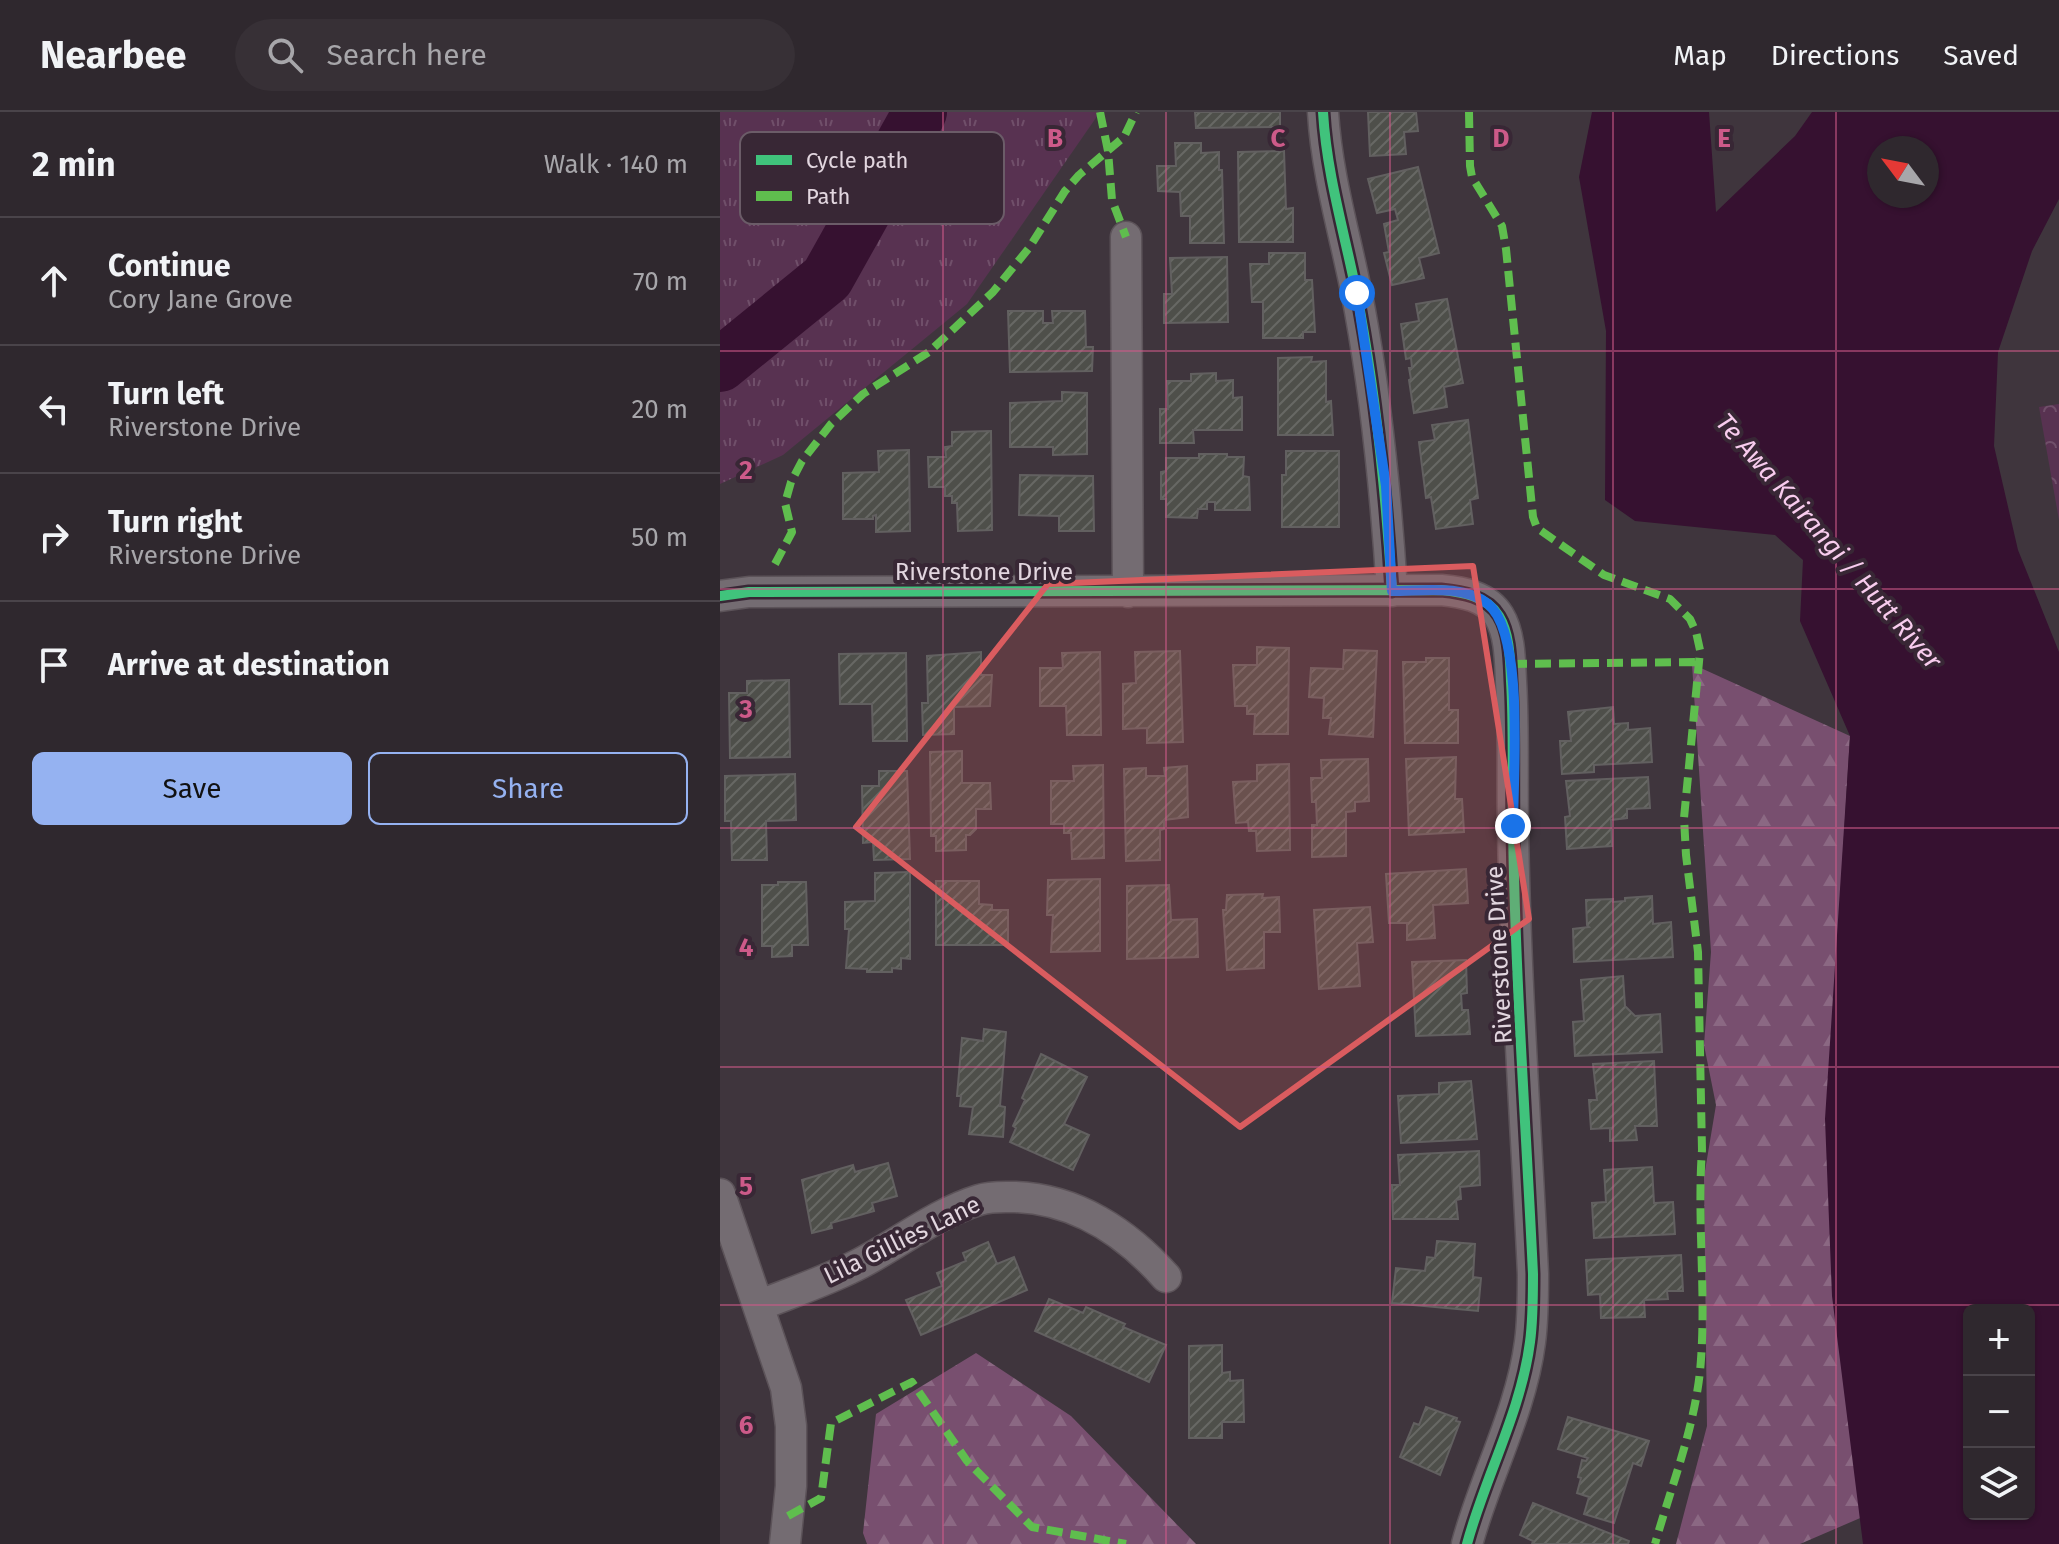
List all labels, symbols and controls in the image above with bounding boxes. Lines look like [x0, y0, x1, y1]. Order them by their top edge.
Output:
search box [235, 19, 795, 91]
text: Nearbee [40, 32, 187, 78]
icon: search [263, 33, 307, 77]
text: Search here [327, 37, 487, 73]
text: Map [1673, 39, 1727, 72]
text: Directions [1771, 39, 1899, 72]
text: Saved [1943, 39, 2019, 72]
text: B [1047, 123, 1063, 154]
text: C [1271, 123, 1286, 154]
text: D [1493, 123, 1510, 154]
text: E [1717, 123, 1731, 154]
legend [740, 132, 1004, 224]
north arrow [1867, 136, 1939, 208]
text: 2 min [32, 144, 116, 185]
text: Cycle path [806, 147, 908, 174]
text: Walk · 140 m [544, 149, 688, 180]
text: Path [806, 183, 850, 210]
text: Continue [108, 248, 231, 284]
icon: ahead [32, 259, 76, 303]
text: 70 m [633, 266, 688, 297]
route start [1339, 275, 1375, 311]
text: Cory Jane Grove [108, 284, 293, 315]
text: Turn left [108, 376, 224, 412]
icon: left [32, 387, 76, 431]
text: 20 m [631, 394, 688, 425]
water label: Te Awa Kairangi / Hutt River [1709, 407, 1949, 676]
text: Riverstone Drive [108, 412, 301, 443]
text: 2 [739, 455, 753, 486]
text: Turn right [108, 504, 243, 540]
icon: right [32, 515, 76, 559]
text: 50 m [631, 522, 688, 553]
text: Riverstone Drive [108, 540, 301, 571]
street label: Riverstone Drive [895, 558, 1073, 586]
icon: arrive [32, 643, 76, 687]
text: Arrive at destination [108, 647, 390, 683]
text: 3 [738, 694, 753, 725]
button: Save [32, 752, 352, 825]
button: Share [368, 752, 688, 825]
route end [1495, 808, 1531, 844]
street label: Riverstone Drive [1480, 865, 1518, 1045]
text: 4 [739, 932, 754, 963]
text: 5 [739, 1171, 753, 1202]
street label: Lila Gillies Lane [819, 1190, 985, 1290]
map controls [1963, 1304, 2035, 1520]
button: + [1963, 1304, 2035, 1376]
button: − [1963, 1376, 2035, 1448]
text: 6 [739, 1410, 754, 1441]
button: layers [1963, 1448, 2035, 1520]

